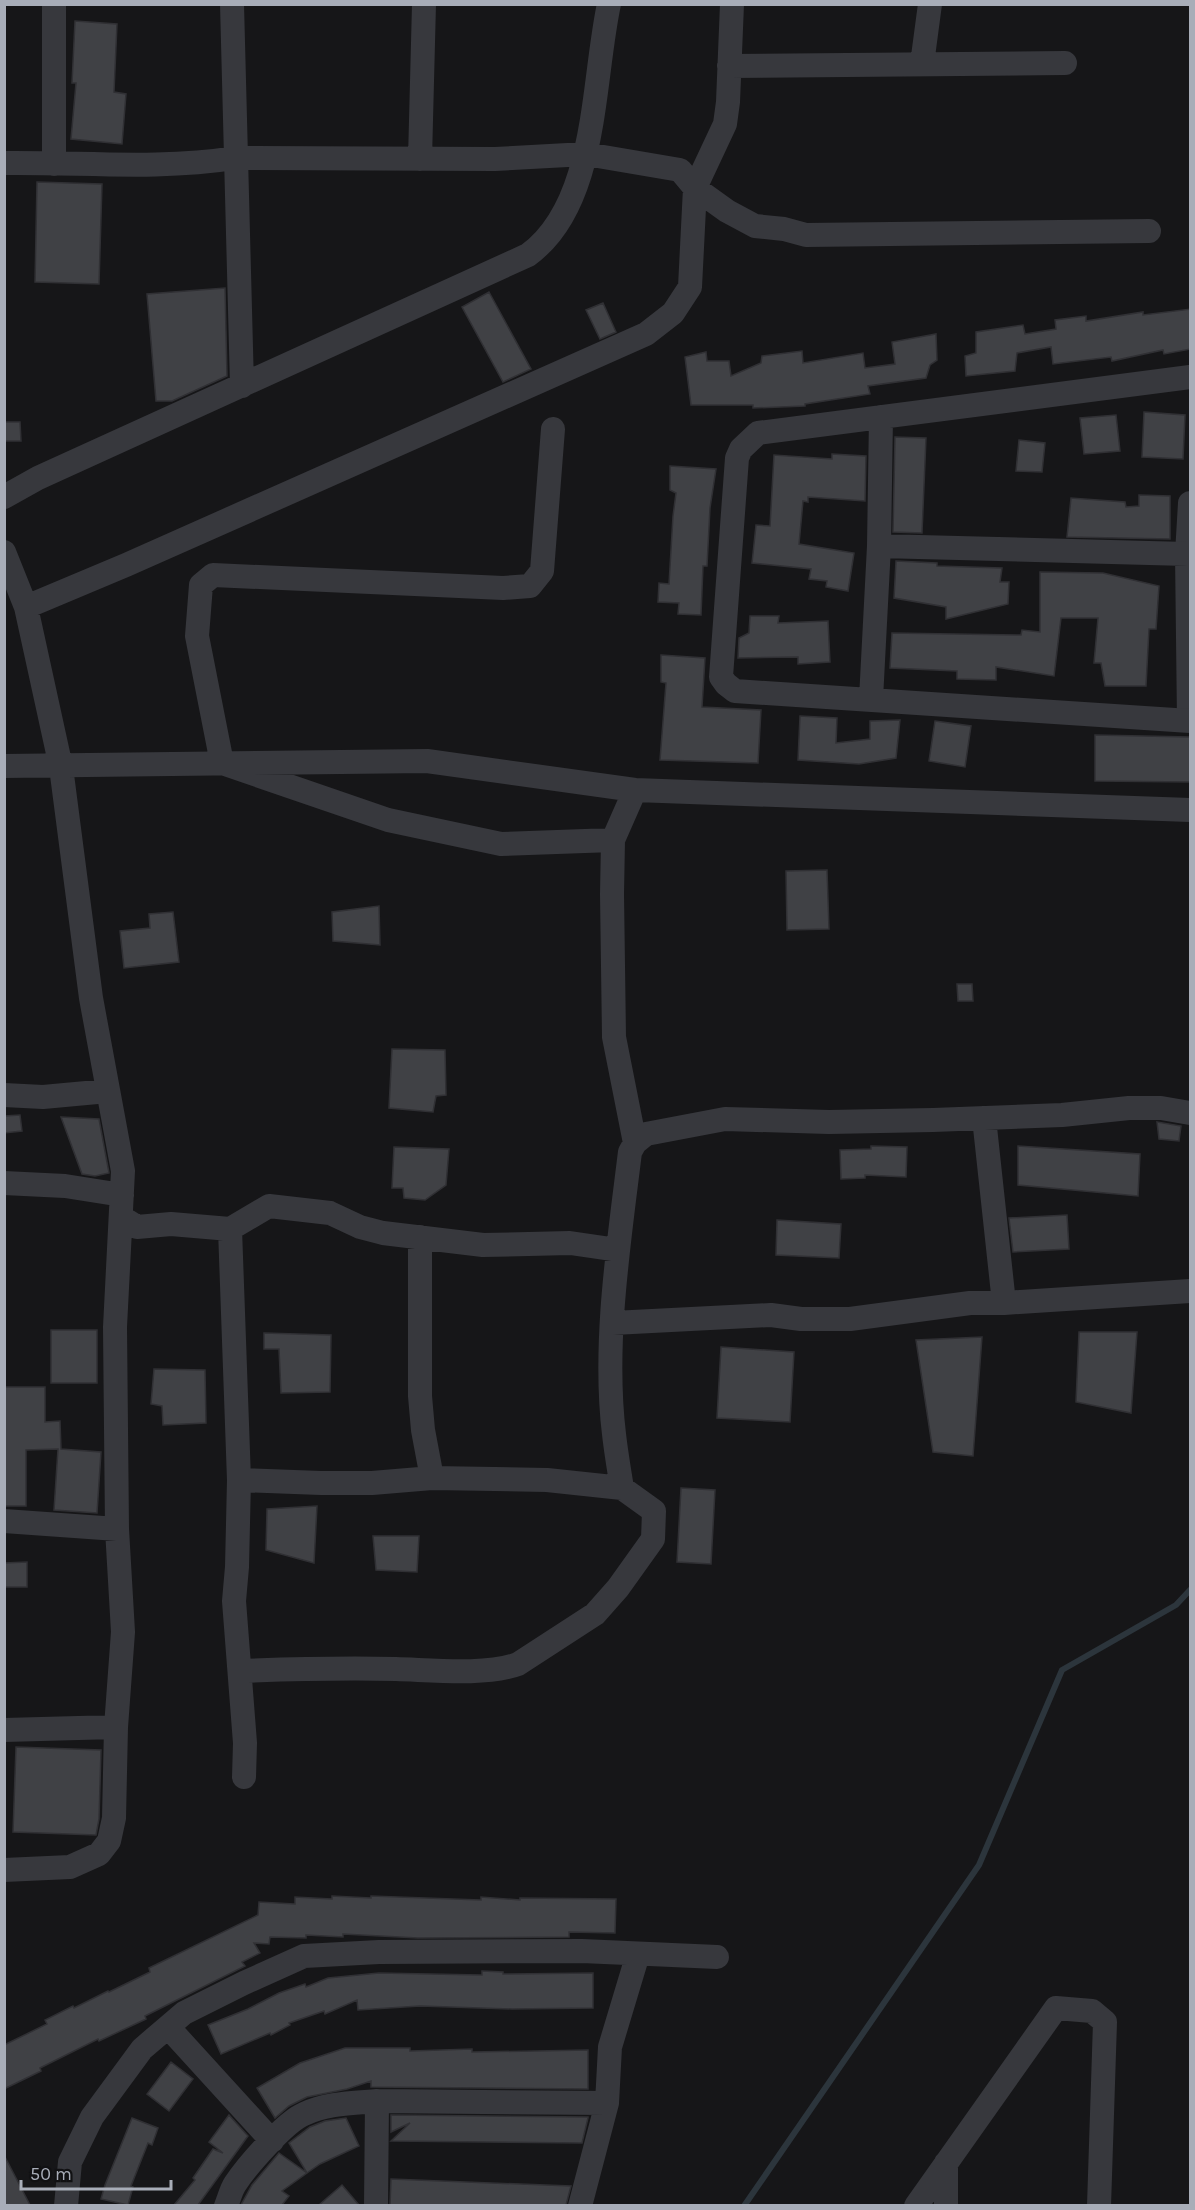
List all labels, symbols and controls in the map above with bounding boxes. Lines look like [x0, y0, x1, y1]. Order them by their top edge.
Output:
scale bar [21, 2153, 171, 2191]
text: 50 m [30, 2163, 72, 2185]

